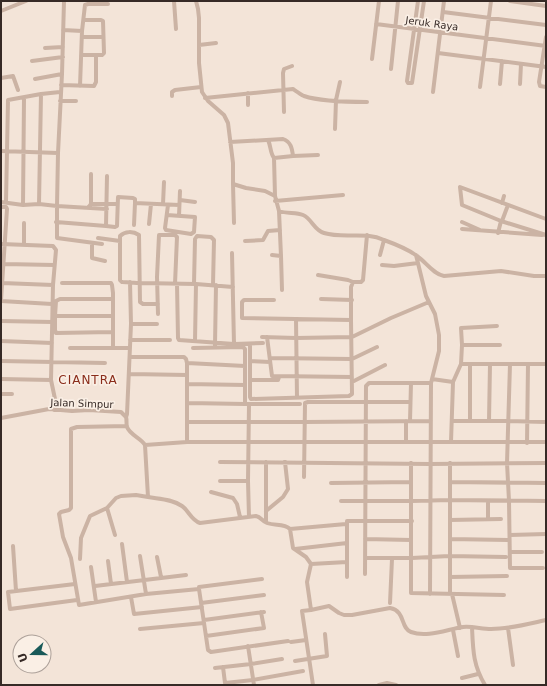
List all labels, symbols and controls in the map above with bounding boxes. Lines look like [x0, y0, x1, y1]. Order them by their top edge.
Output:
street label: Jeruk Raya [404, 14, 459, 33]
district label: CIANTRA [58, 373, 118, 387]
street label: Jalan Simpur [49, 397, 115, 410]
north arrow [12, 634, 52, 674]
text: U [15, 651, 31, 664]

